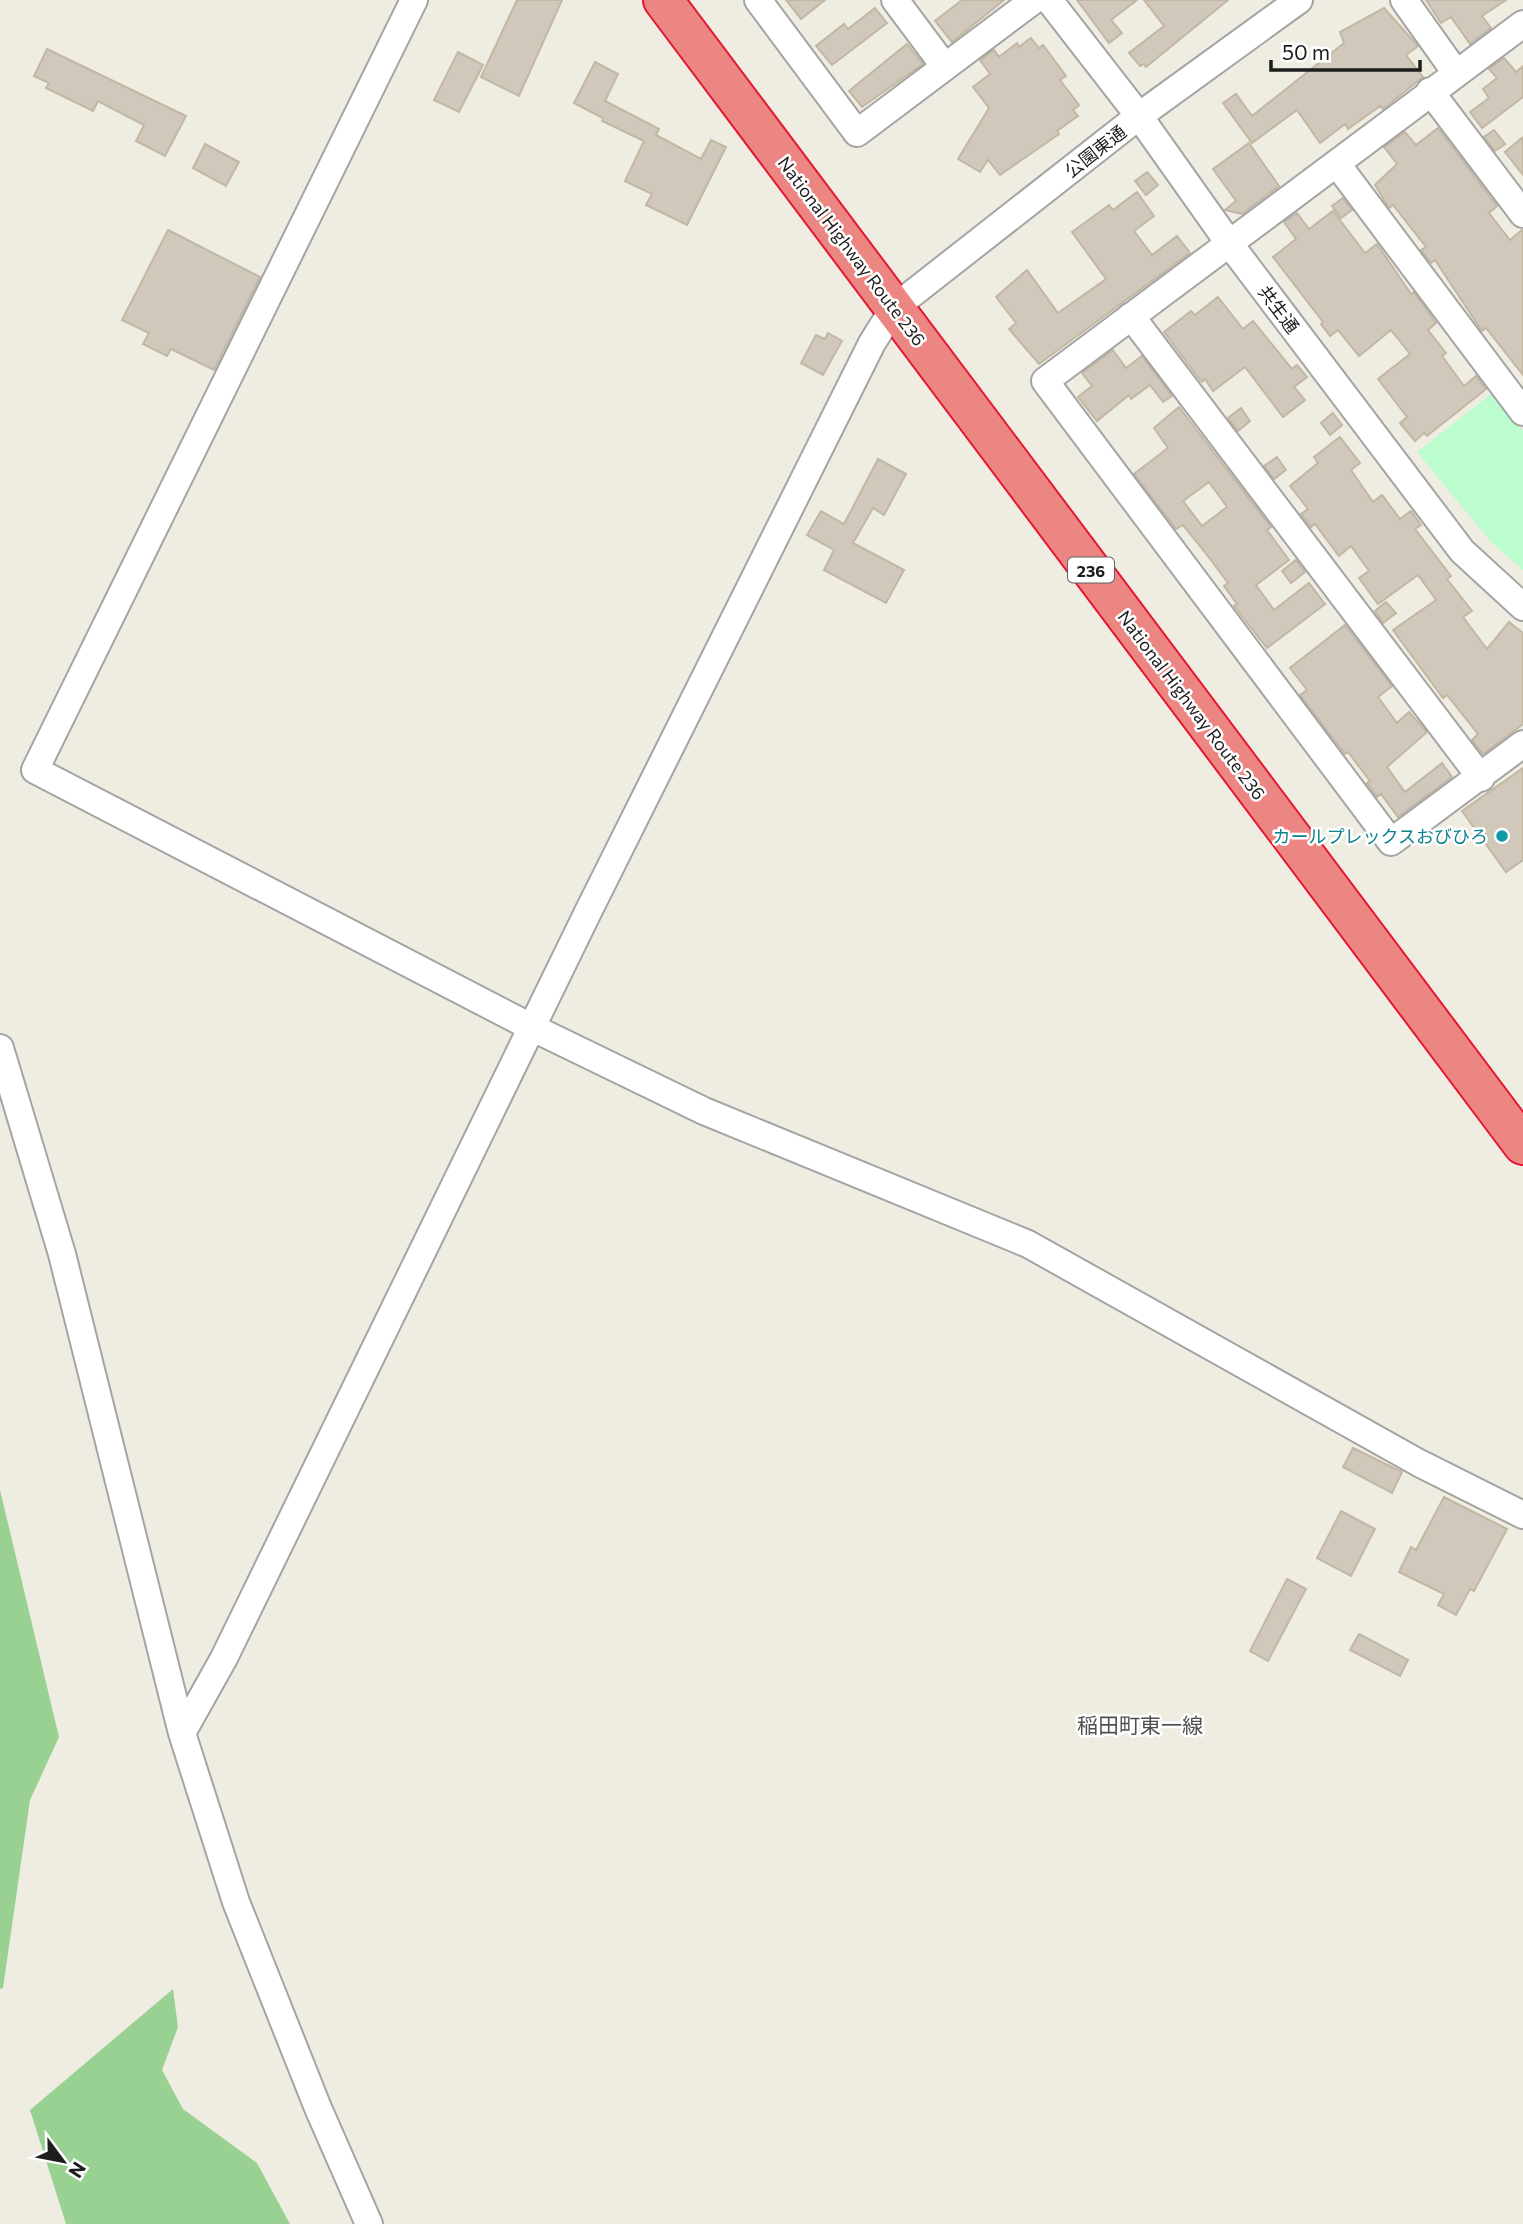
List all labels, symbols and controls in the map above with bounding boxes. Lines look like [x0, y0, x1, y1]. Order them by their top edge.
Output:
scale bar [1271, 28, 1420, 72]
text: 50 m [1282, 39, 1330, 64]
street label: 公園東通 [1060, 120, 1130, 182]
street label: National Highway Route 236 [774, 152, 930, 350]
street label: 共生通 [1254, 281, 1304, 337]
road number: 236 [1068, 558, 1114, 582]
street label: National Highway Route 236 [1114, 606, 1270, 804]
place label: カールプレックスおびひろ [1273, 825, 1488, 847]
marker: カールプレックスおびひろ [1494, 828, 1510, 844]
district label: 稲田町東一線 [1077, 1712, 1203, 1737]
north arrow [28, 2126, 98, 2196]
text: N [64, 2158, 91, 2182]

